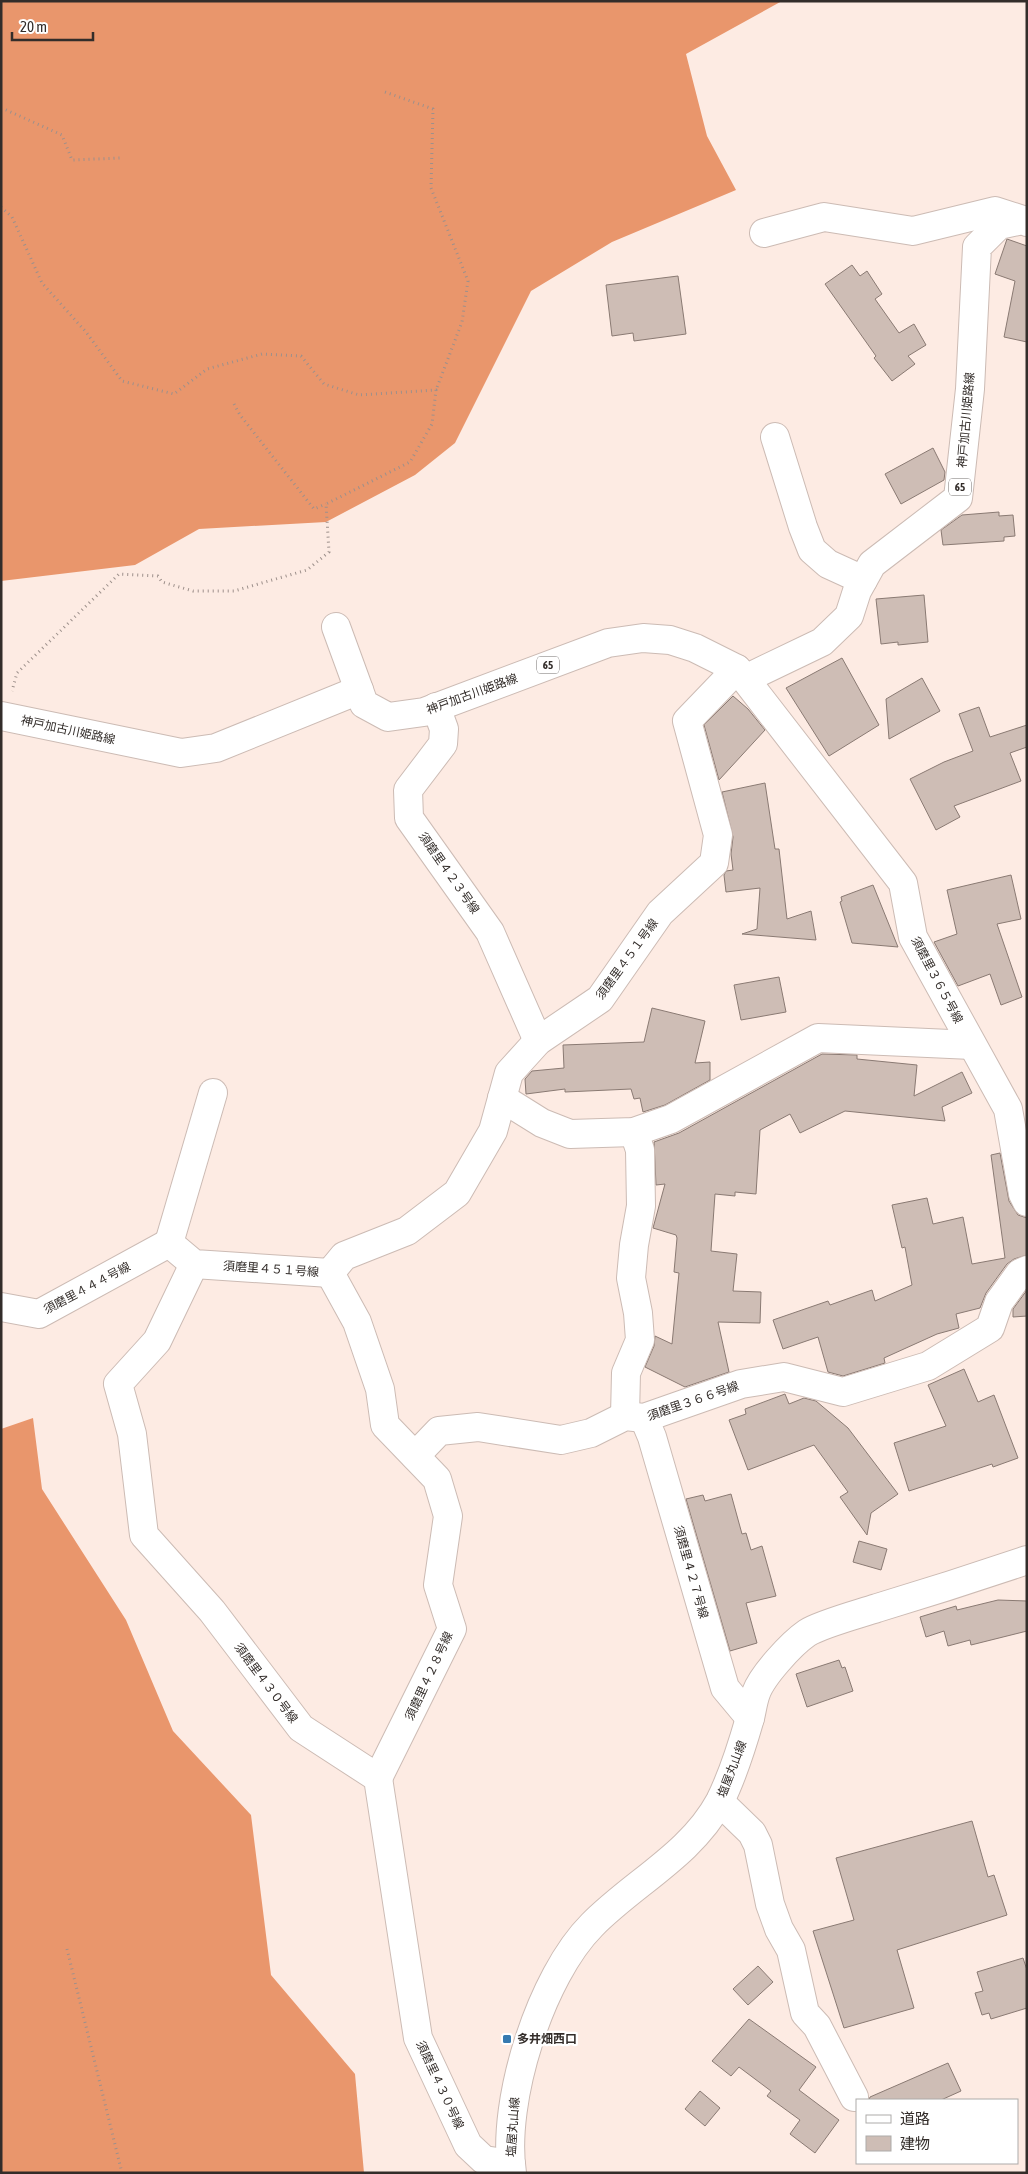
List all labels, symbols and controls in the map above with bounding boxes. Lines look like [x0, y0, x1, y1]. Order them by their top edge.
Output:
scale bar [12, 10, 94, 42]
text: 20 m [20, 18, 47, 35]
street label: 神戸加古川姫路線 [955, 372, 977, 468]
road number: 65 [949, 478, 971, 496]
road number: 65 [537, 656, 559, 674]
street label: 神戸加古川姫路線 [424, 671, 520, 717]
street label: 神戸加古川姫路線 [20, 713, 116, 747]
street label: 須磨里４２３号線 [416, 830, 482, 916]
street label: 須磨里４５１号線 [593, 916, 661, 1002]
street label: 須磨里３６５号線 [908, 934, 966, 1026]
street label: 須磨里４４４号線 [41, 1259, 133, 1317]
street label: 須磨里４５１号線 [223, 1259, 319, 1279]
street label: 須磨里３６６号線 [645, 1379, 741, 1423]
street label: 須磨里４２７号線 [671, 1524, 711, 1620]
street label: 須磨里４２８号線 [402, 1630, 456, 1722]
street label: 須磨里４３０号線 [232, 1640, 300, 1726]
street label: 塩屋丸山線 [715, 1738, 749, 1800]
place label: 多井畑西口 [517, 2032, 577, 2046]
marker: 多井畑西口 [501, 2033, 513, 2045]
street label: 須磨里４３０号線 [413, 2039, 467, 2131]
street label: 塩屋丸山線 [504, 2097, 522, 2157]
legend [856, 2099, 1018, 2164]
text: 道路 [900, 2110, 930, 2127]
text: 建物 [900, 2135, 930, 2152]

